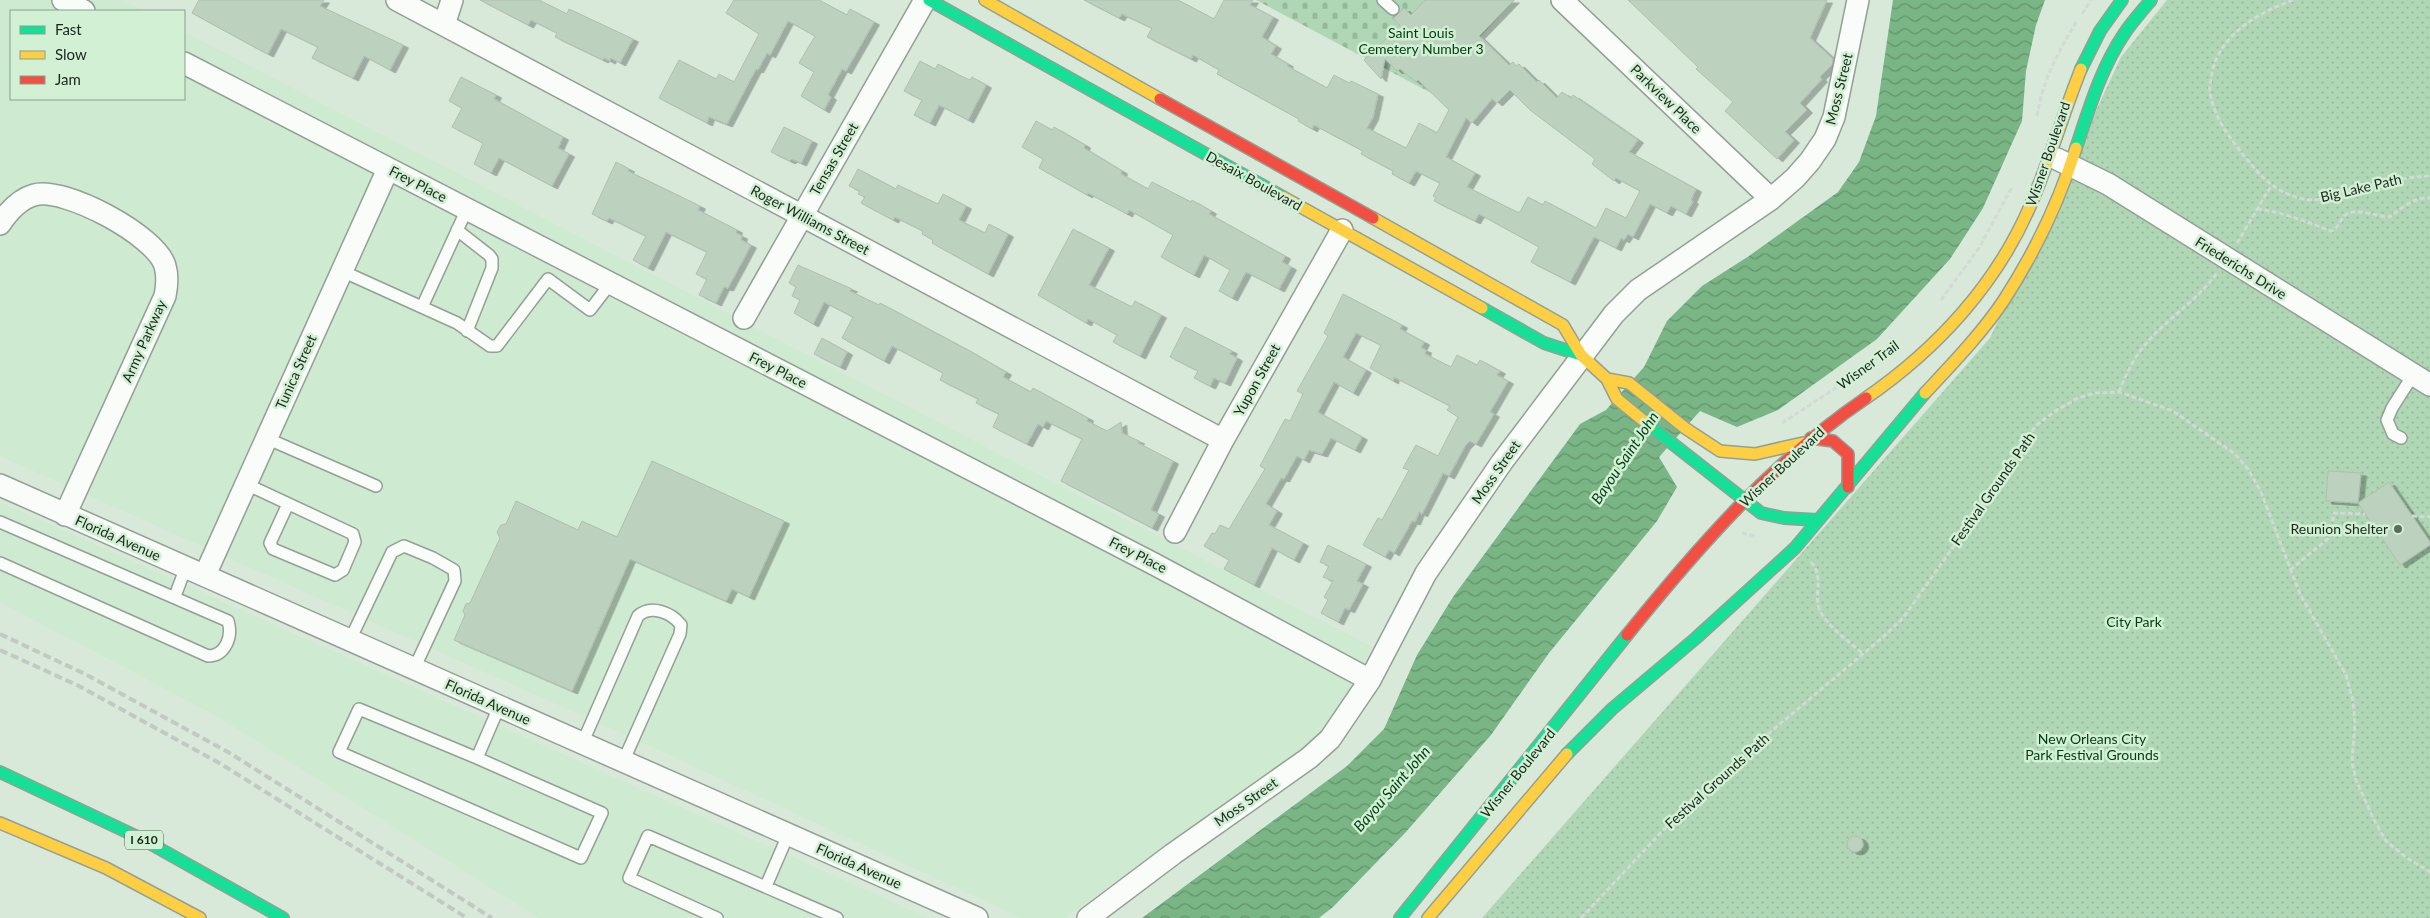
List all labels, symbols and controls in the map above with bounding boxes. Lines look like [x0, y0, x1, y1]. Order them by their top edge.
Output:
legend [10, 10, 185, 100]
text: Fast [55, 20, 82, 38]
park label: Saint Louis Cemetery Number 3 [1358, 24, 1484, 57]
text: Slow [55, 45, 87, 63]
street label: Moss Street [1821, 51, 1856, 126]
street label: Parkview Place [1627, 61, 1705, 137]
text: Jam [55, 70, 81, 88]
street label: Wisner Boulevard [2022, 99, 2073, 208]
street label: Tensas Street [806, 119, 861, 198]
street label: Desaix Boulevard [1203, 147, 1305, 214]
street label: Frey Place [387, 162, 450, 205]
street label: Big Lake Path [2319, 170, 2403, 205]
street label: Roger Williams Street [748, 181, 872, 258]
street label: Friederichs Drive [2193, 233, 2290, 302]
street label: Army Parkway [118, 296, 170, 385]
street label: Tunica Street [272, 332, 320, 412]
street label: Wisner Trail [1833, 336, 1902, 393]
street label: Yupon Street [1230, 341, 1283, 419]
street label: Frey Place [747, 348, 810, 391]
water label: Bayou Saint John [1587, 408, 1662, 507]
street label: Wisner Boulevard [1736, 423, 1827, 510]
street label: Festival Grounds Path [1947, 429, 2038, 549]
street label: Moss Street [1468, 437, 1524, 507]
street label: Florida Avenue [73, 511, 164, 564]
place label: Reunion Shelter [2291, 520, 2388, 537]
marker: Reunion Shelter [2392, 523, 2404, 535]
street label: Frey Place [1107, 533, 1170, 576]
park label: City Park [2106, 613, 2163, 630]
street label: Florida Avenue [443, 675, 534, 728]
street label: Wisner Boulevard [1477, 725, 1559, 821]
street label: Festival Grounds Path [1661, 729, 1772, 832]
park label: New Orleans City Park Festival Grounds [2025, 730, 2159, 763]
water label: Bayou Saint John [1349, 742, 1433, 835]
street label: Moss Street [1211, 774, 1281, 830]
road number: I 610 [125, 830, 163, 850]
street label: Florida Avenue [814, 839, 905, 892]

